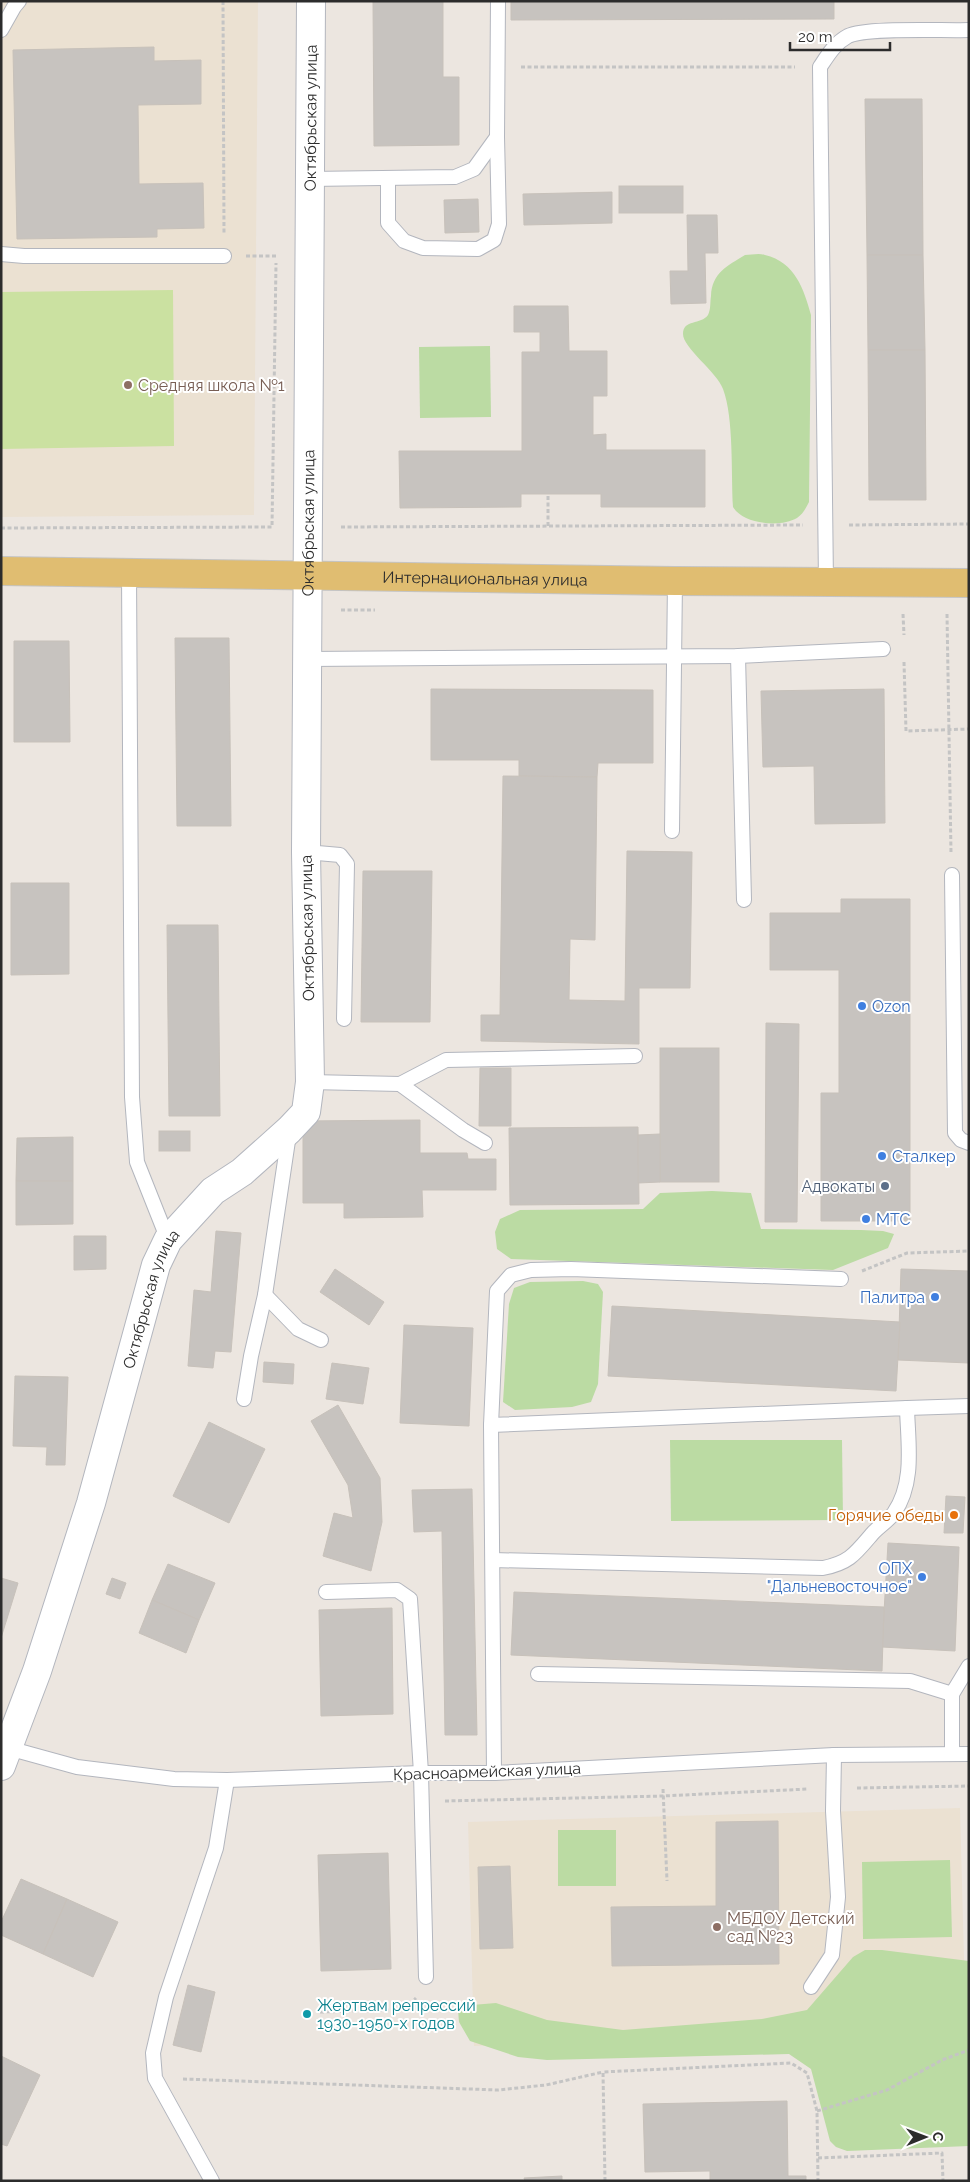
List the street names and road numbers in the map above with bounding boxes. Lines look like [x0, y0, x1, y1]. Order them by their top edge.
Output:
street label: Октябрьская улица [301, 44, 321, 191]
street label: Октябрьская улица [299, 449, 318, 596]
street label: Интернациональная улица [382, 568, 588, 590]
street label: Октябрьская улица [297, 855, 318, 1001]
street label: Октябрьская улица [119, 1225, 183, 1371]
street label: Красноармейская улица [393, 1759, 581, 1784]

